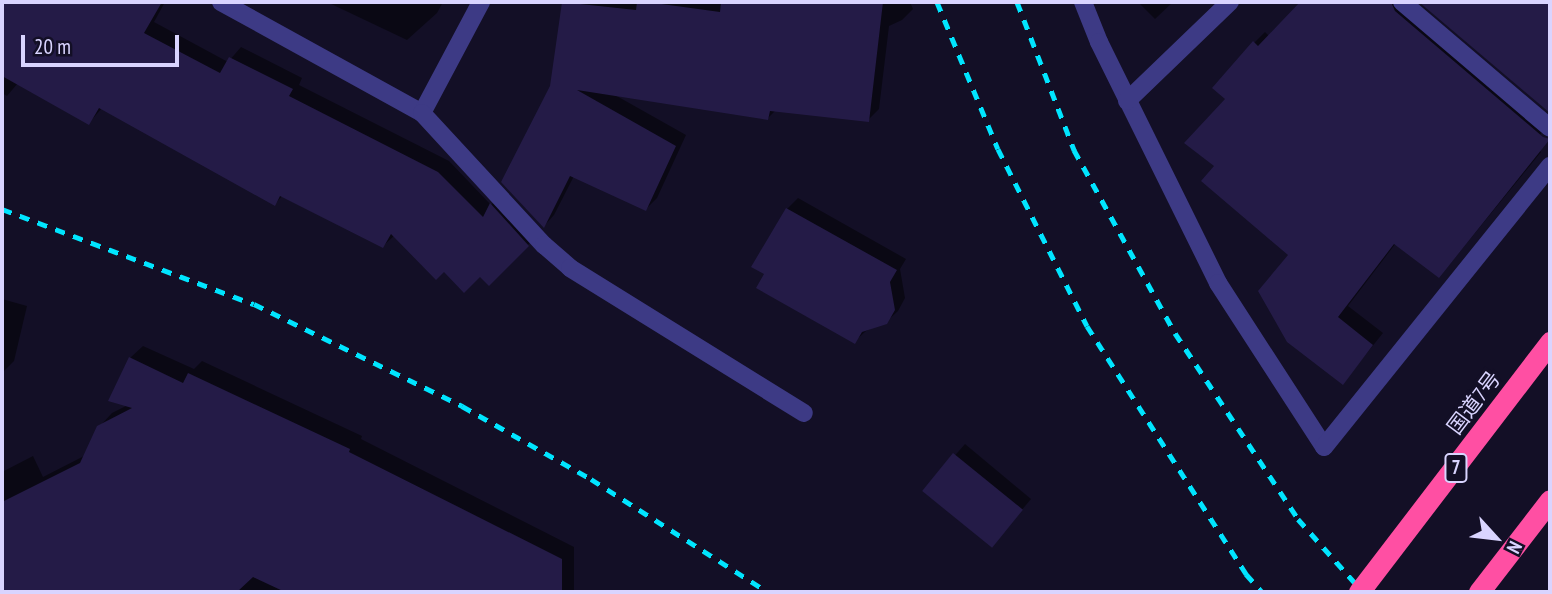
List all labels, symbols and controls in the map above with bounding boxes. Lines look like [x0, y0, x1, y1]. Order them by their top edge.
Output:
scale bar [24, 21, 182, 65]
text: 20 m [34, 33, 71, 60]
street label: 国道7号 [1442, 366, 1506, 440]
road number: 7 [1444, 453, 1468, 484]
north arrow [1461, 503, 1531, 573]
text: N [1502, 538, 1528, 558]

